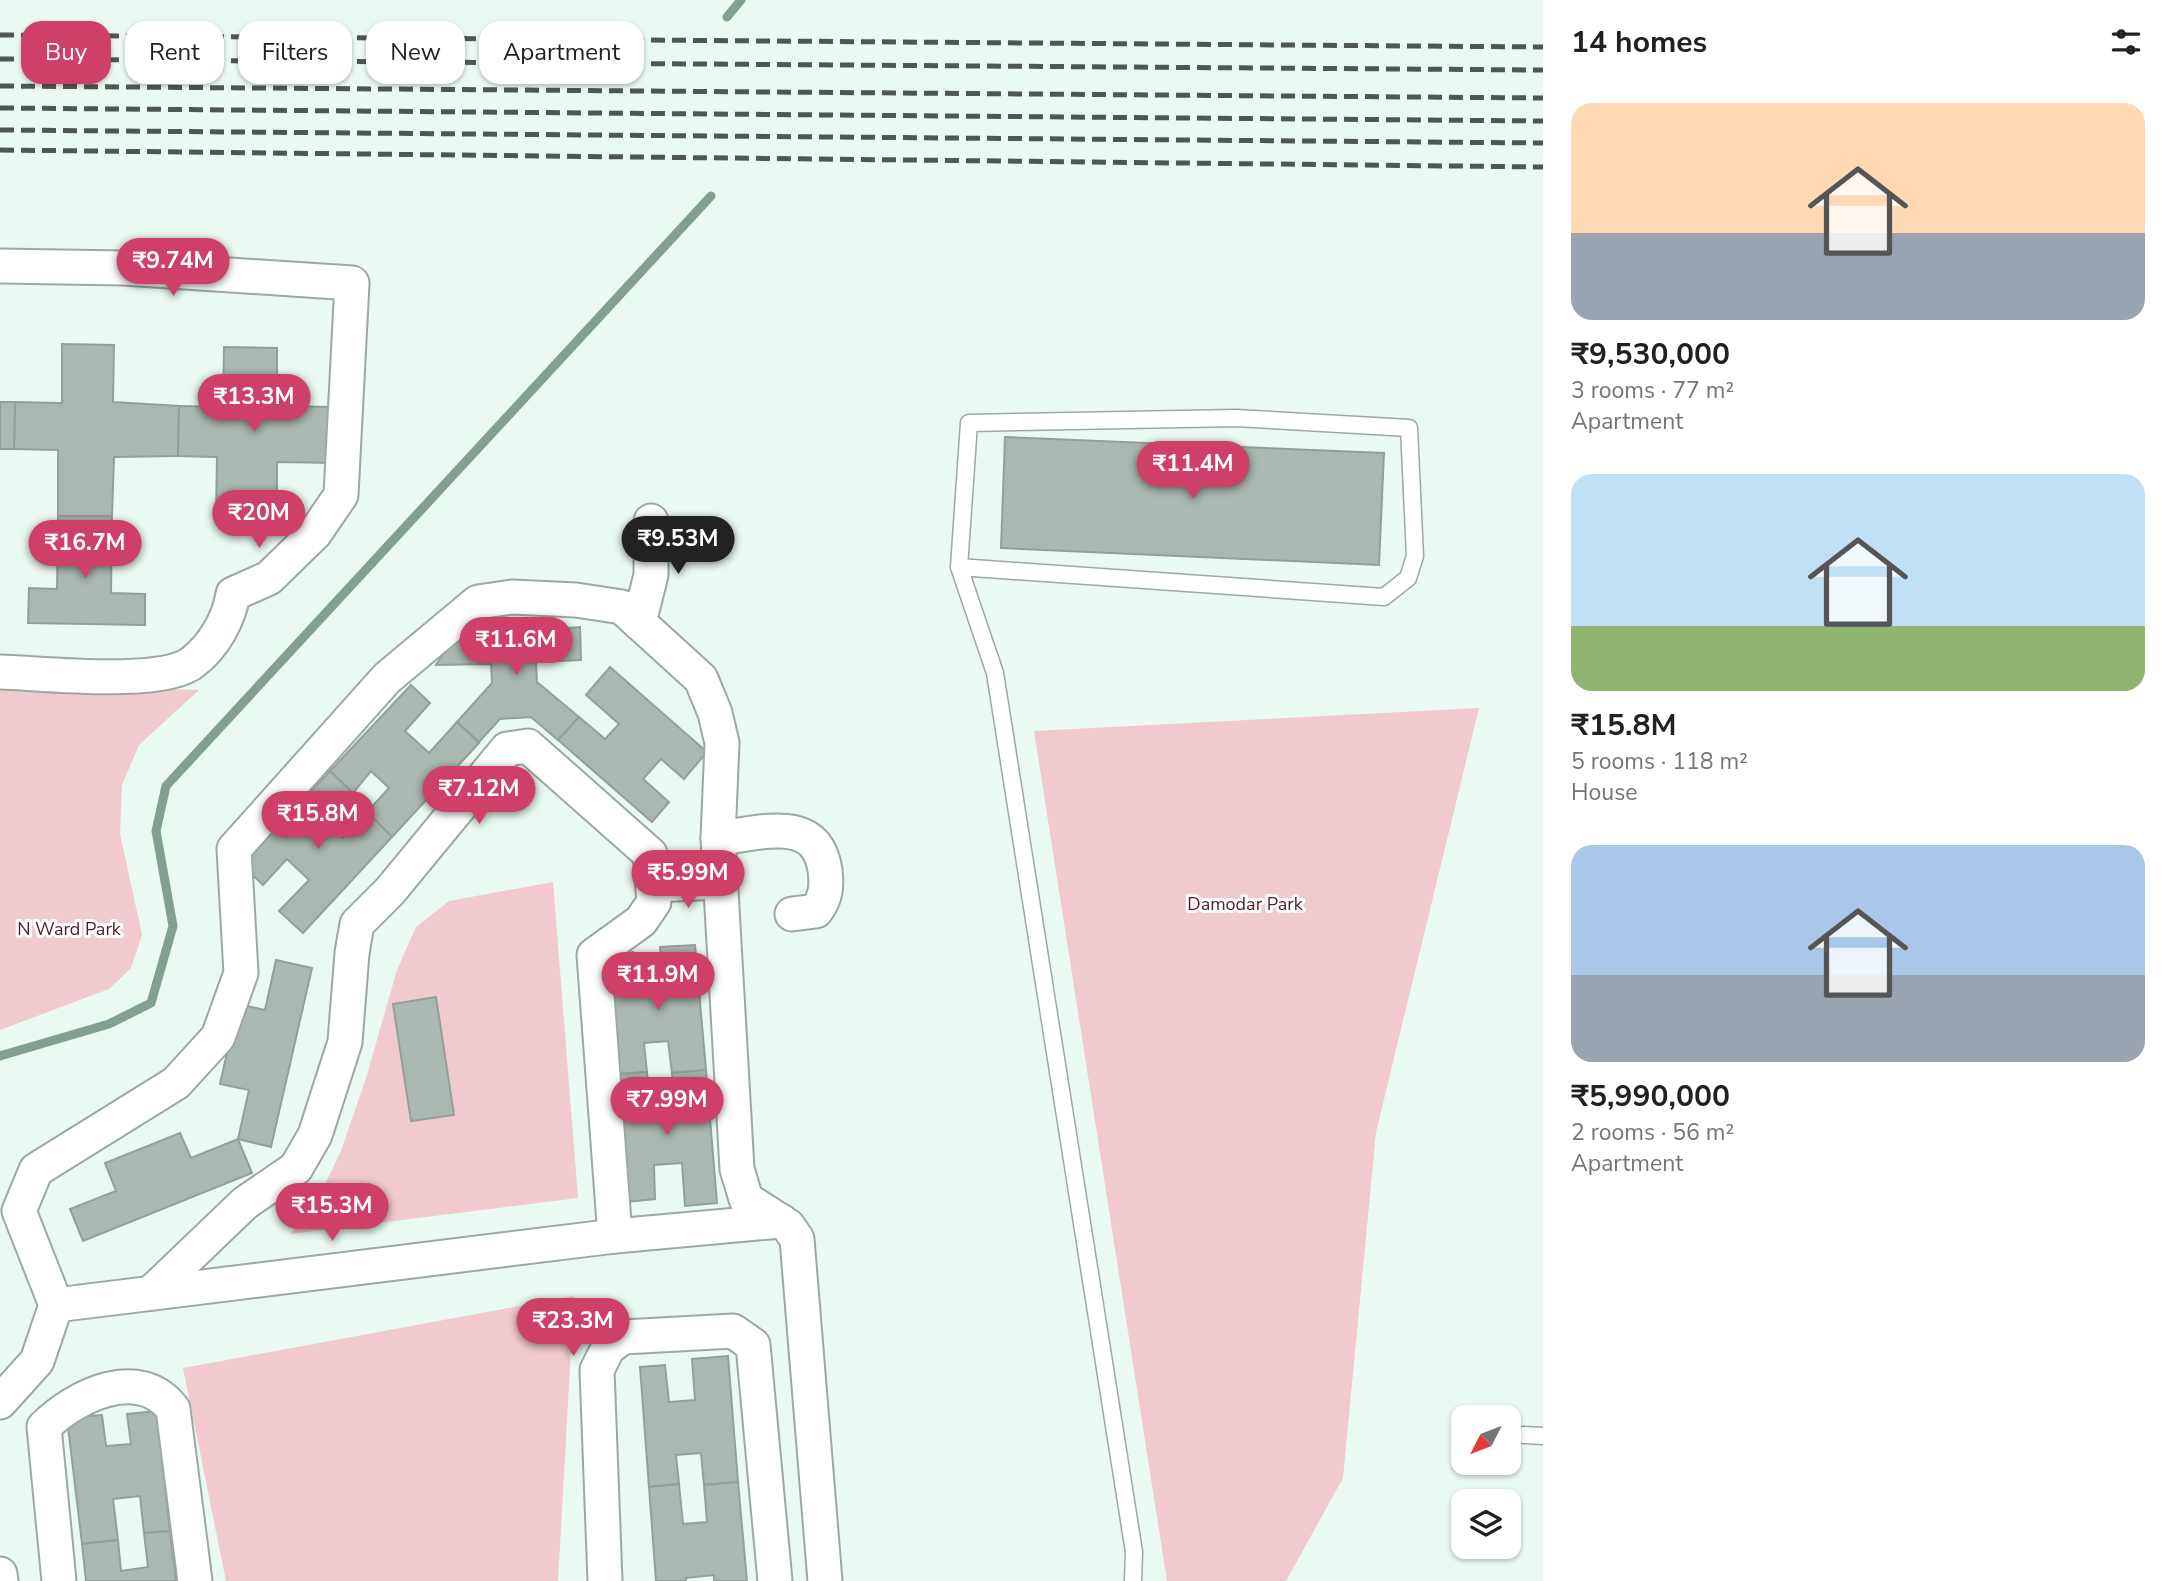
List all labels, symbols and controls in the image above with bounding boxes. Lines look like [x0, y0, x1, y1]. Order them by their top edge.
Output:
chip: Buy [21, 21, 111, 84]
chip: Rent [125, 21, 224, 84]
chip: Filters [238, 21, 352, 84]
chip: New [366, 21, 465, 84]
chip: Apartment [479, 21, 644, 84]
text: 14 homes [1571, 22, 1707, 63]
icon: filters [2107, 23, 2145, 61]
icon: home [1795, 148, 1921, 274]
pin: ₹9.74M [116, 238, 230, 298]
text: ₹9.74M [133, 245, 213, 276]
text: ₹9,530,000 [1571, 334, 1730, 375]
pin: ₹13.3M [197, 374, 311, 434]
text: 3 rooms · 77 m² [1571, 375, 1734, 406]
text: ₹13.3M [214, 381, 294, 412]
text: Apartment [1571, 406, 1683, 437]
pin: ₹11.4M [1136, 442, 1250, 501]
text: ₹11.4M [1153, 448, 1233, 479]
pin: ₹20M [218, 490, 300, 550]
text: ₹20M [228, 497, 290, 528]
pin: ₹9.53M [621, 516, 735, 576]
icon: home [1795, 519, 1921, 645]
pin: ₹16.7M [28, 520, 142, 580]
text: ₹9.53M [638, 523, 718, 554]
text: ₹16.7M [45, 527, 125, 558]
pin: ₹11.6M [459, 618, 573, 677]
text: ₹11.6M [476, 624, 556, 655]
text: ₹15.8M [1571, 705, 1676, 746]
text: 5 rooms · 118 m² [1571, 746, 1748, 777]
pin: ₹7.12M [422, 766, 536, 826]
text: ₹7.12M [439, 773, 519, 804]
text: House [1571, 777, 1638, 808]
pin: ₹15.8M [261, 792, 375, 851]
text: ₹15.8M [278, 798, 358, 829]
pin: ₹5.99M [631, 850, 745, 910]
text: ₹5.99M [648, 857, 728, 888]
icon: home [1795, 890, 1921, 1016]
park label: Damodar Park [1187, 892, 1304, 916]
park label: N Ward Park [17, 917, 122, 941]
pin: ₹11.9M [601, 953, 715, 1012]
text: ₹11.9M [618, 959, 698, 990]
text: ₹5,990,000 [1571, 1076, 1730, 1117]
pin: ₹7.99M [610, 1078, 724, 1137]
text: ₹7.99M [627, 1084, 707, 1115]
text: 2 rooms · 56 m² [1571, 1117, 1734, 1148]
text: Apartment [1571, 1148, 1683, 1179]
pin: ₹15.3M [275, 1184, 389, 1243]
text: ₹15.3M [292, 1190, 372, 1221]
pin: ₹23.3M [516, 1298, 630, 1358]
text: ₹23.3M [533, 1305, 613, 1336]
north arrow [1451, 1405, 1521, 1475]
map controls [1451, 1405, 1521, 1559]
button: layers [1451, 1489, 1521, 1559]

